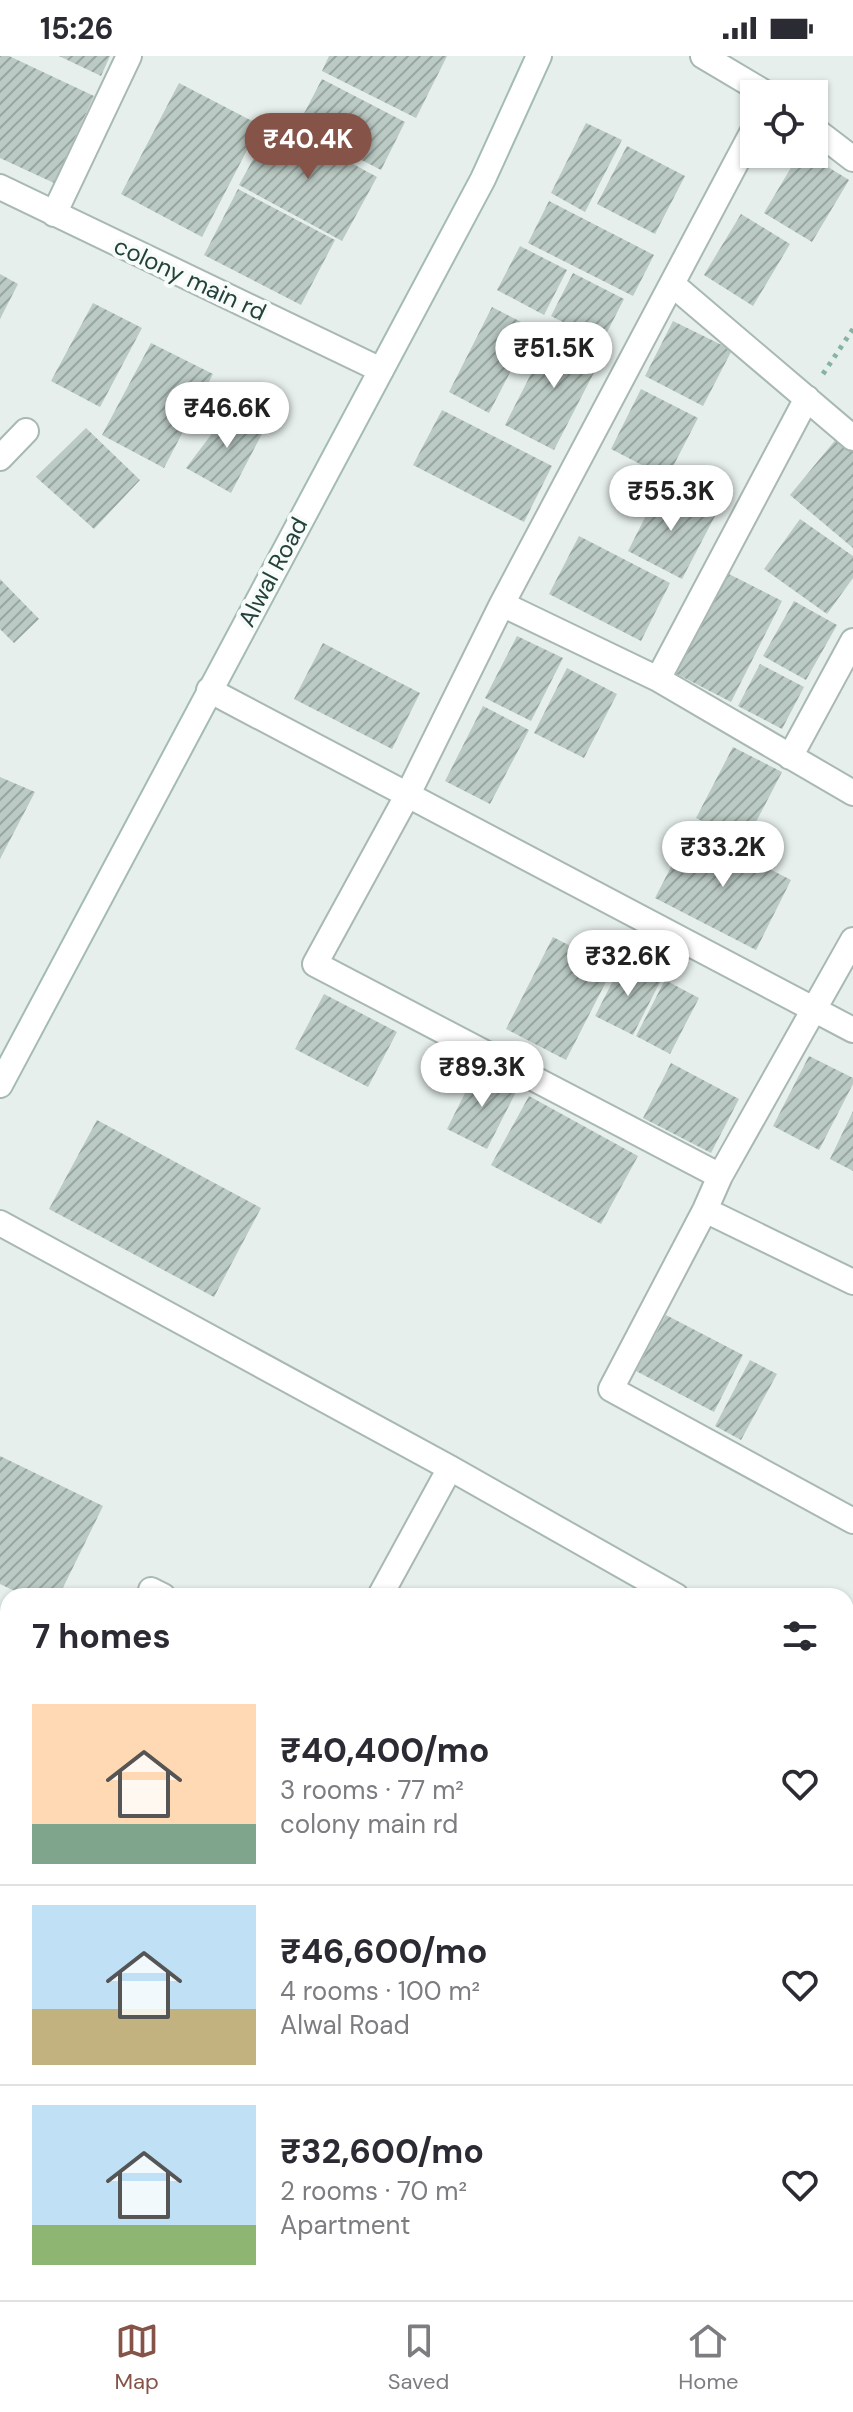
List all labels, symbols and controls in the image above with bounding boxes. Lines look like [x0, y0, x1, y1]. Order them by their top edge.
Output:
text: 15:26 [40, 9, 114, 48]
map controls [740, 80, 828, 168]
button: locate [740, 80, 828, 168]
pin: ₹40.4K [243, 113, 373, 181]
text: ₹40.4K [263, 122, 353, 156]
street label: colony main rd [109, 230, 271, 327]
pin: ₹51.5K [489, 322, 619, 390]
text: ₹51.5K [513, 331, 595, 365]
pin: ₹46.6K [162, 382, 292, 450]
text: ₹46.6K [183, 391, 271, 425]
pin: ₹55.3K [606, 465, 736, 533]
text: ₹55.3K [627, 474, 715, 508]
street label: Alwal Road [231, 512, 314, 632]
pin: ₹33.2K [658, 821, 788, 889]
text: ₹33.2K [680, 830, 766, 864]
pin: ₹32.6K [563, 930, 693, 998]
text: ₹32.6K [585, 939, 671, 973]
pin: ₹89.3K [417, 1041, 547, 1109]
text: ₹89.3K [439, 1050, 525, 1084]
text: 7 homes [32, 1614, 171, 1659]
icon: filters [778, 1614, 822, 1658]
text: ₹40,400/mo [280, 1728, 490, 1773]
icon: home [96, 1736, 192, 1832]
icon: heart [778, 1762, 822, 1806]
text: 3 rooms · 77 m² [280, 1773, 464, 1807]
text: colony main rd [280, 1807, 458, 1841]
text: ₹46,600/mo [280, 1929, 488, 1974]
icon: home [96, 1937, 192, 2033]
icon: heart [778, 1963, 822, 2007]
text: 4 rooms · 100 m² [280, 1974, 480, 2008]
text: Alwal Road [280, 2008, 410, 2042]
text: ₹32,600/mo [280, 2129, 484, 2174]
icon: home [96, 2137, 192, 2233]
icon: heart [778, 2163, 822, 2207]
text: 2 rooms · 70 m² [280, 2174, 467, 2208]
text: Apartment [280, 2208, 411, 2242]
tab: Map [114, 2319, 159, 2396]
tab: Saved [388, 2319, 449, 2396]
tab: Home [678, 2319, 739, 2396]

